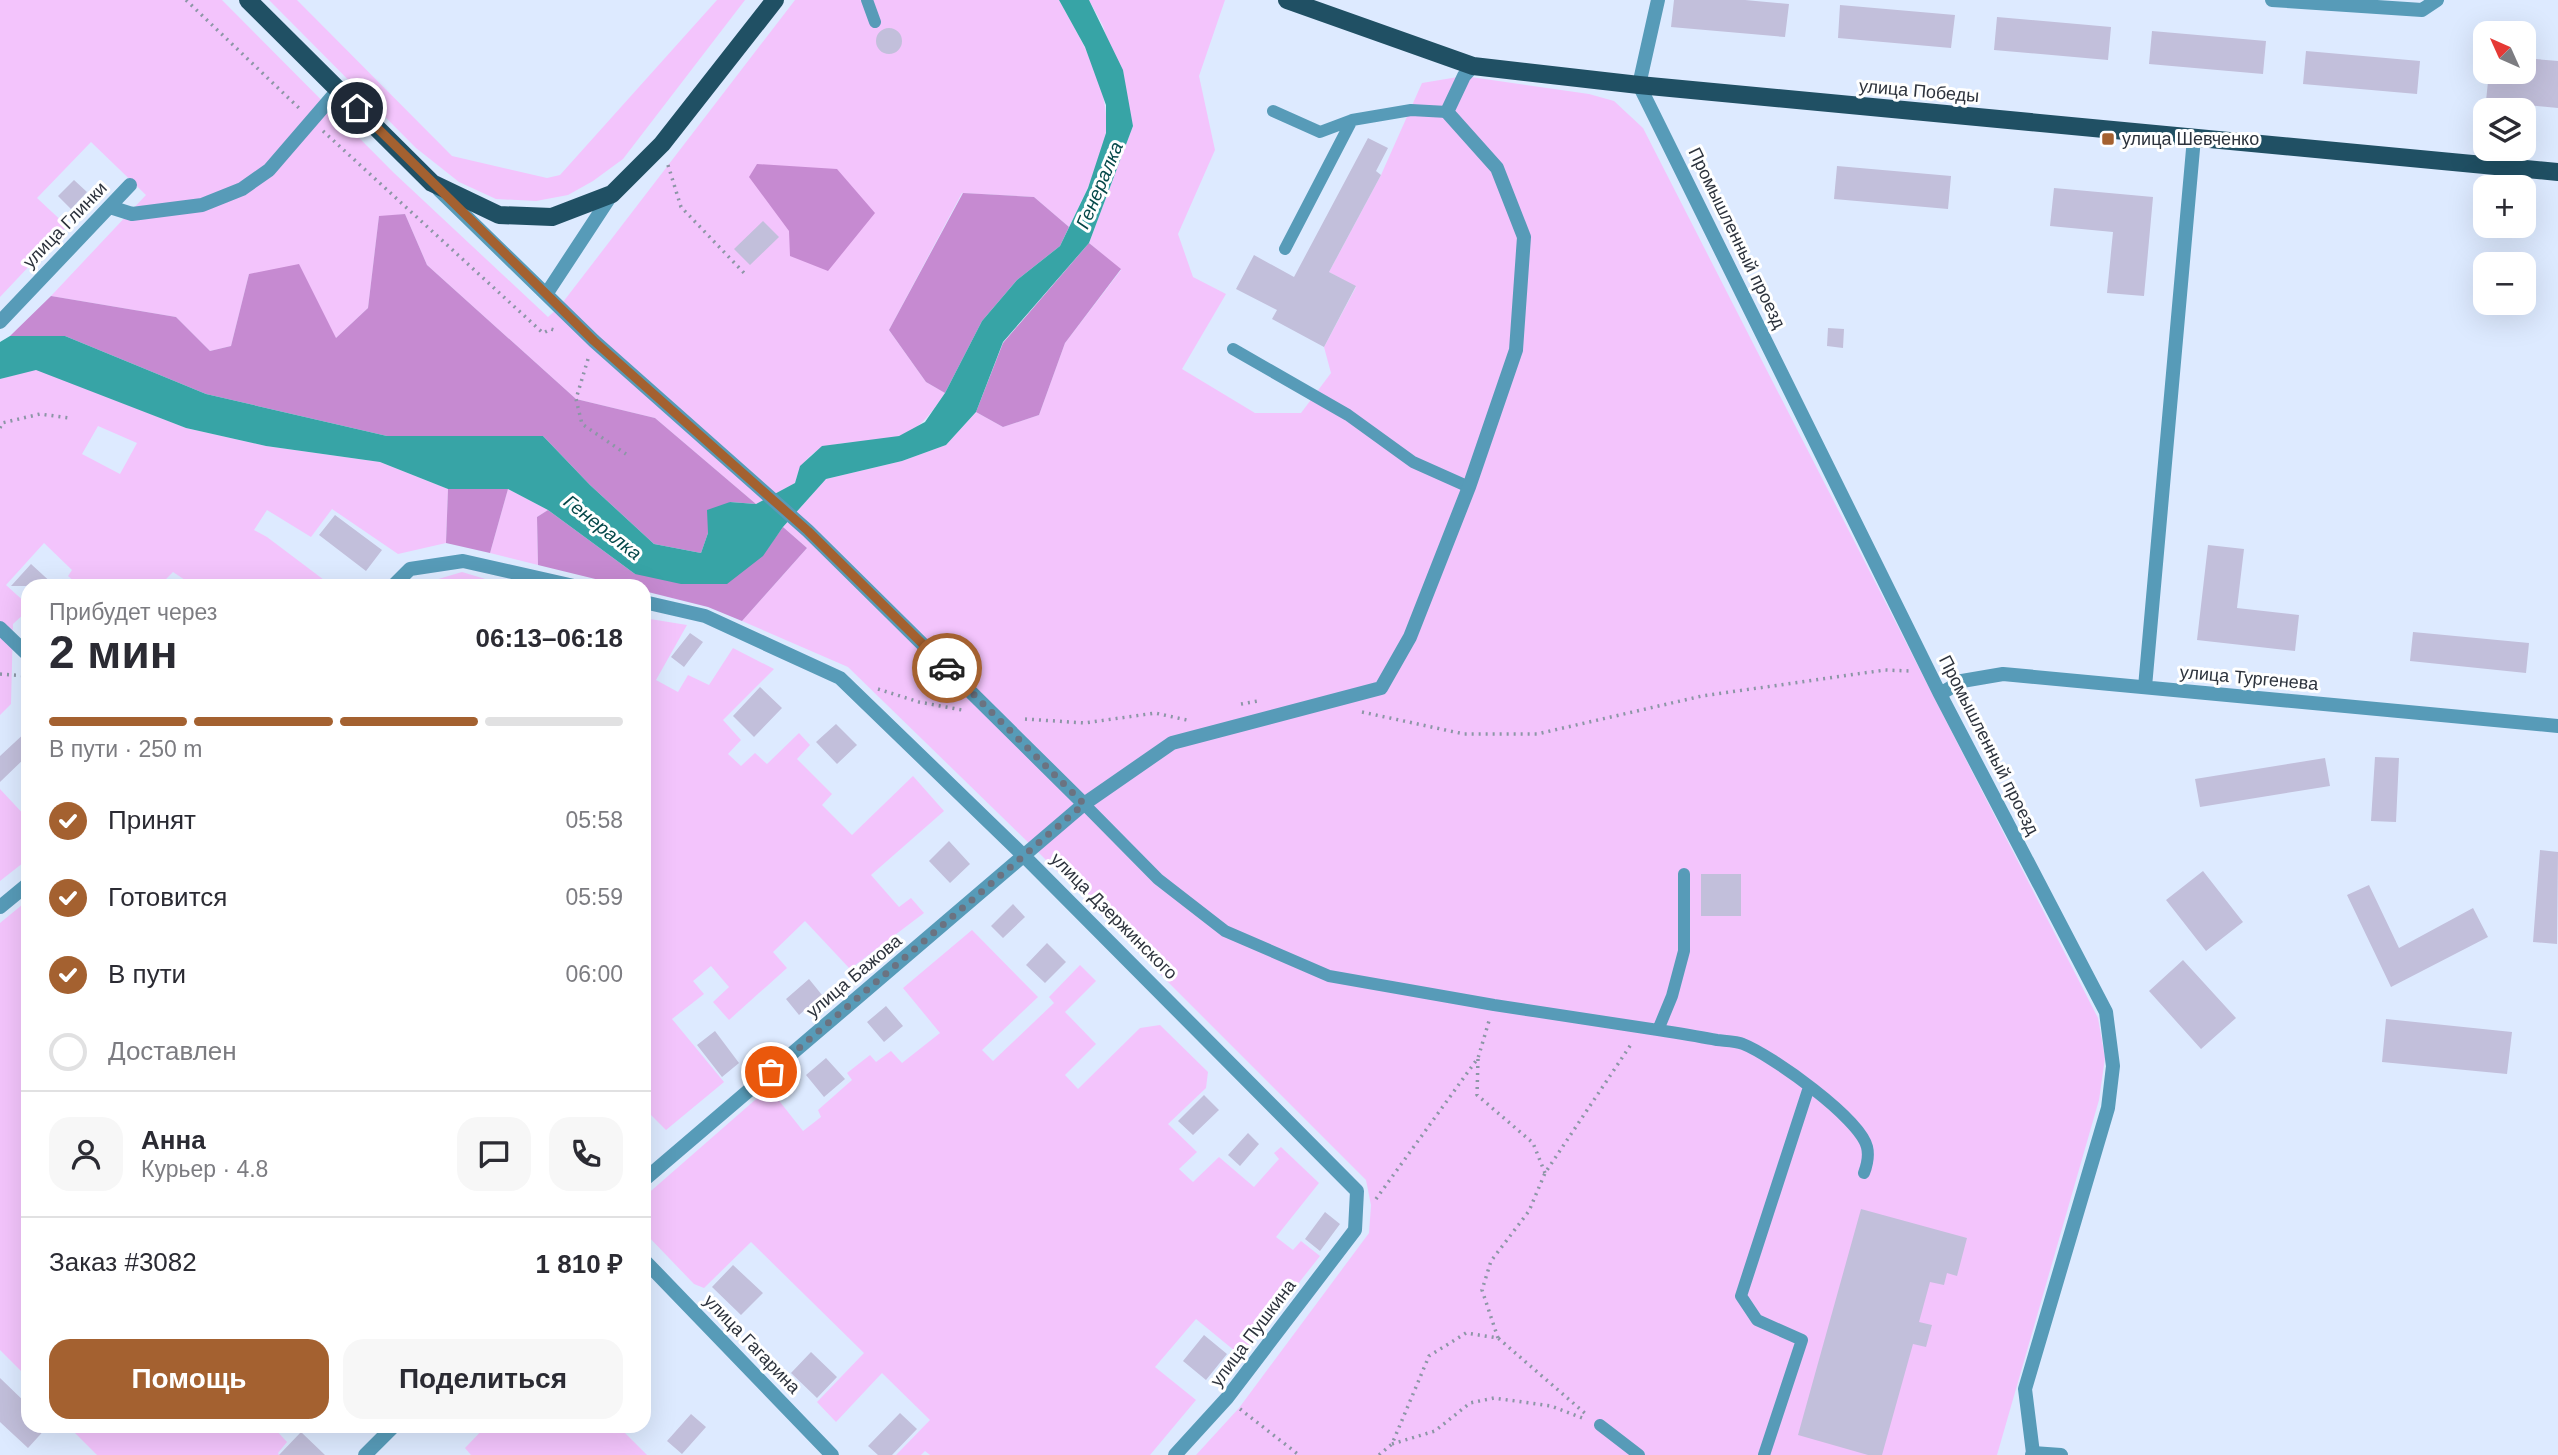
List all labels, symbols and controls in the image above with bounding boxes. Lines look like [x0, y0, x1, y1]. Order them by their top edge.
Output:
north arrow [2473, 21, 2536, 84]
map controls [2473, 21, 2536, 315]
street label: улица Победы [1858, 76, 1980, 106]
pin [327, 78, 387, 138]
icon: home [338, 89, 376, 127]
button: layers [2473, 98, 2536, 161]
place label: улица Шевченко [2122, 129, 2259, 149]
marker: улица Шевченко [2100, 131, 2116, 147]
water label: Генералка [1072, 139, 1127, 232]
street label: Промышленный проезд [1684, 144, 1790, 332]
button: + [2473, 175, 2536, 238]
street label: улица Глинки [19, 178, 111, 272]
button: − [2473, 252, 2536, 315]
water label: Генералка [560, 491, 646, 564]
text: Прибудет через [49, 599, 217, 625]
text: 06:13–06:18 [476, 623, 623, 653]
text: 2 мин [49, 626, 177, 678]
courier [912, 633, 982, 703]
icon: car [928, 649, 966, 687]
street label: Промышленный проезд [1935, 652, 2043, 839]
street label: улица Тургенева [2179, 662, 2320, 694]
text: В пути · 250 m [49, 736, 202, 762]
icon: check [49, 802, 87, 840]
text: Принят [108, 805, 196, 835]
text: 05:58 [565, 807, 623, 833]
street label: улица Дзержинского [1047, 849, 1181, 983]
icon: check [49, 879, 87, 917]
text: Готовится [108, 882, 227, 912]
text: 05:59 [565, 884, 623, 910]
street label: улица Бажова [802, 930, 906, 1021]
icon: check [49, 956, 87, 994]
text: В пути [108, 959, 186, 989]
text: 06:00 [565, 961, 623, 987]
text: Доставлен [108, 1036, 237, 1066]
pin [741, 1042, 801, 1102]
icon: bag [752, 1053, 790, 1091]
button: person [49, 1117, 123, 1191]
button: chat [457, 1117, 531, 1191]
button: phone [549, 1117, 623, 1191]
text: Анна [141, 1125, 206, 1155]
text: Курьер · 4.8 [141, 1156, 268, 1182]
text: Заказ #3082 [49, 1247, 197, 1277]
text: 1 810 ₽ [536, 1249, 623, 1279]
street label: улица Пушкина [1206, 1275, 1300, 1390]
street label: улица Гагарина [700, 1290, 805, 1398]
button: Помощь [49, 1339, 329, 1419]
button: Поделиться [343, 1339, 623, 1419]

